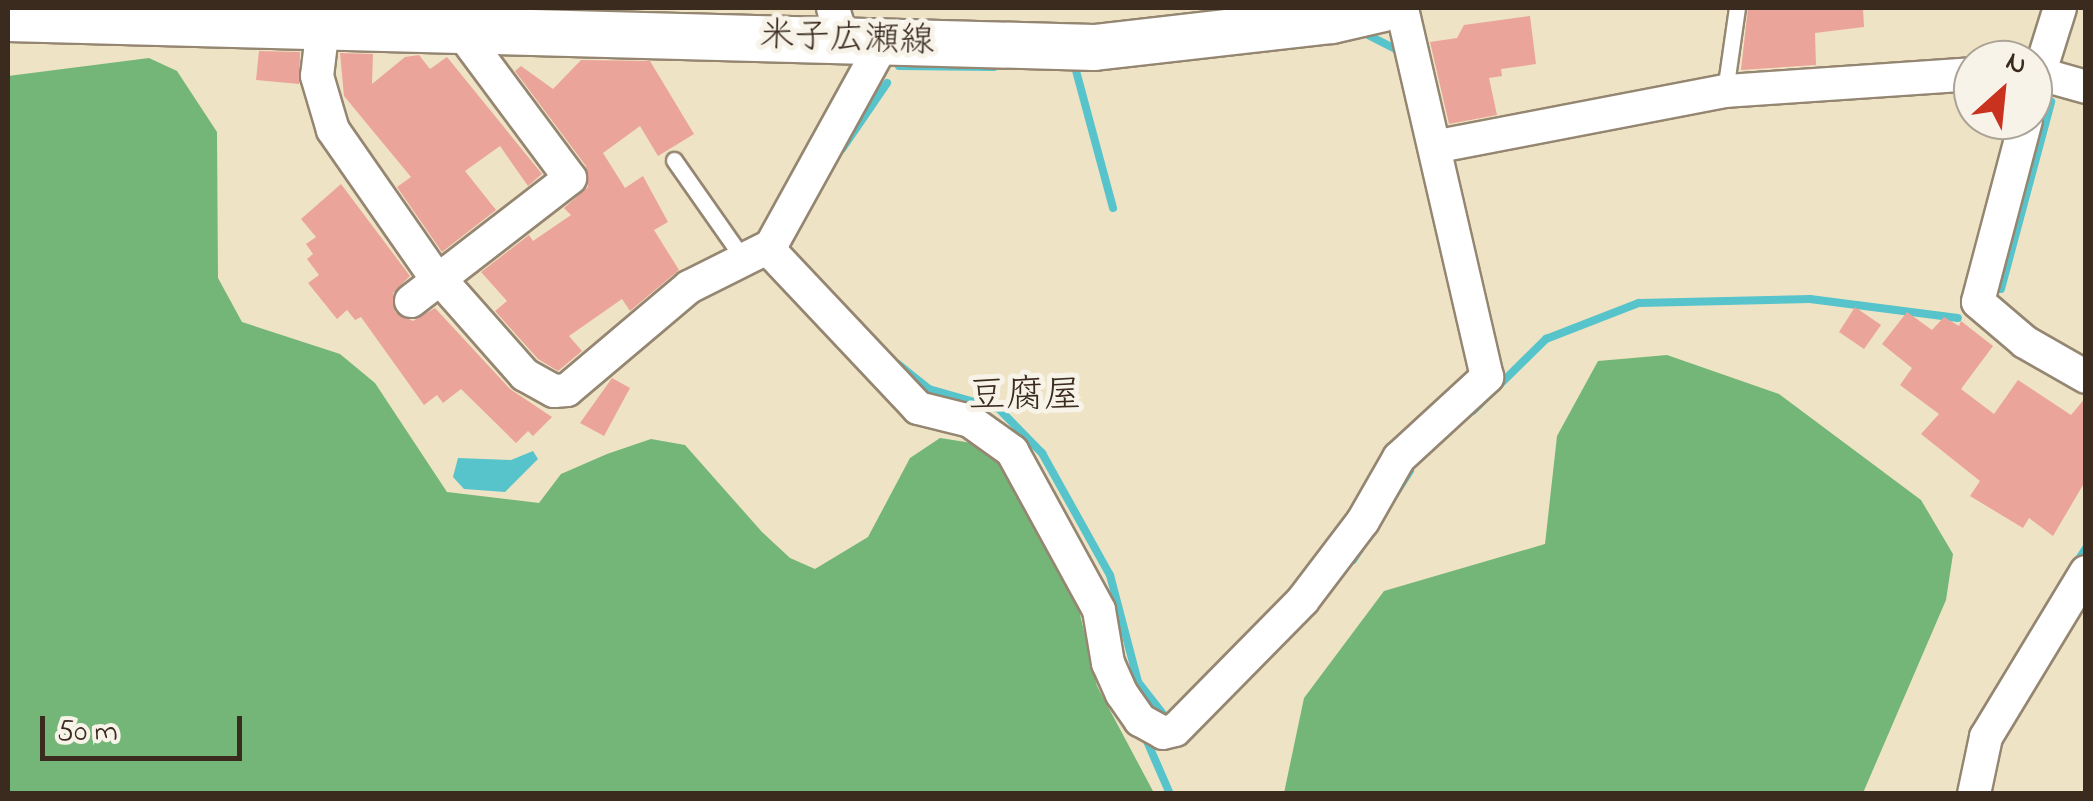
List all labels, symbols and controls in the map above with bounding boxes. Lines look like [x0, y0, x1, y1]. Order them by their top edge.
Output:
street label: 米子広瀬線 [759, 16, 935, 64]
north arrow [1953, 40, 2053, 140]
text: N [1998, 42, 2034, 87]
district label: 豆腐屋 [968, 375, 1082, 421]
scale bar [45, 696, 248, 758]
text: 50 m [57, 711, 118, 755]

